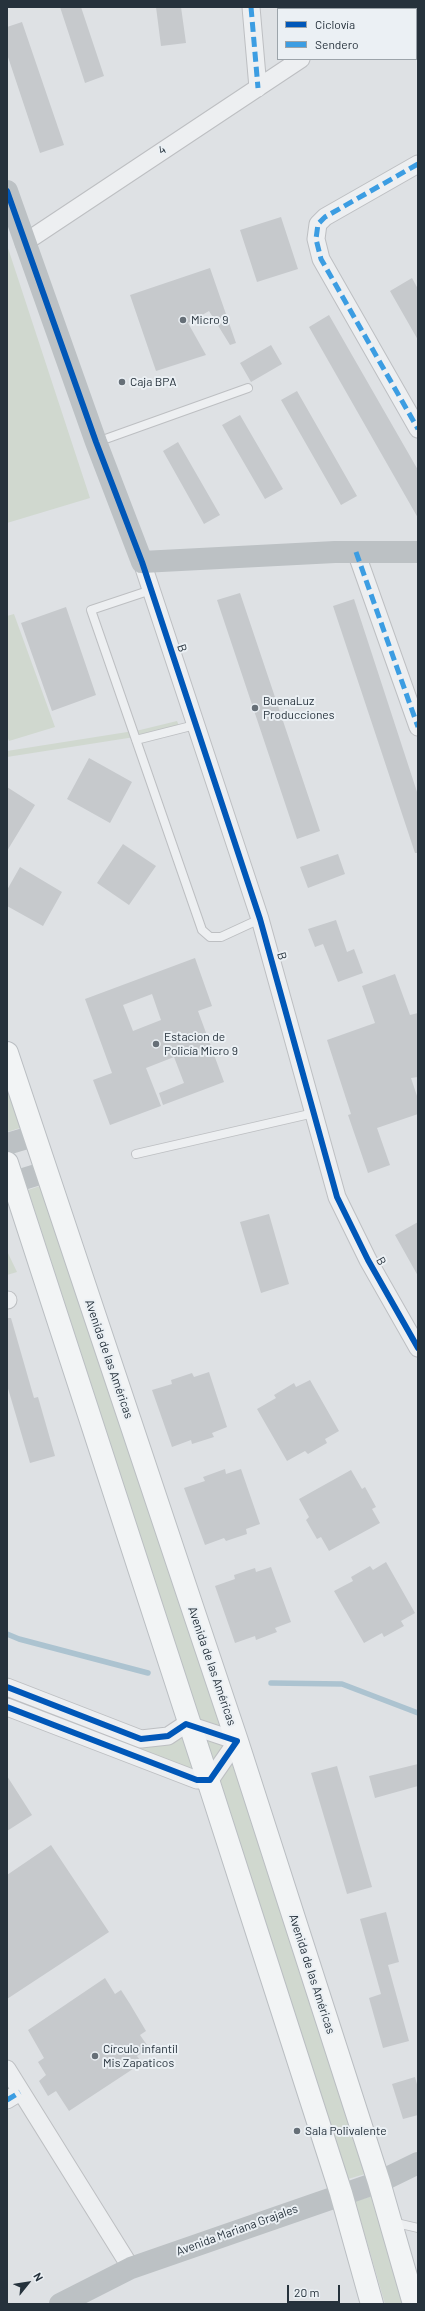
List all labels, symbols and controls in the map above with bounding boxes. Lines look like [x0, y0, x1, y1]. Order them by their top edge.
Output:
legend [277, 8, 417, 60]
text: Ciclovía [315, 17, 355, 31]
text: Sendero [315, 37, 359, 51]
street label: 4 [155, 142, 169, 158]
place label: Micro 9 [191, 313, 228, 327]
marker: Micro 9 [178, 315, 188, 325]
place label: Caja BPA [130, 375, 176, 389]
marker: Caja BPA [117, 377, 127, 387]
street label: B [174, 642, 190, 654]
place label: BuenaLuz Producciones [263, 694, 334, 722]
marker: BuenaLuz Producciones [250, 703, 260, 713]
street label: B [274, 950, 290, 962]
place label: Estacion de Policía Micro 9 [164, 1030, 238, 1058]
marker: Estacion de Policía Micro 9 [151, 1039, 161, 1049]
street label: B [373, 1254, 389, 1268]
street label: Avenida de las Américas [82, 1298, 136, 1420]
street label: Avenida de las Américas [185, 1605, 239, 1727]
street label: Avenida de las Américas [286, 1912, 338, 2036]
place label: Círculo infantil Mis Zapaticos [103, 2042, 178, 2070]
marker: Círculo infantil Mis Zapaticos [90, 2051, 100, 2061]
place label: Sala Polivalente [305, 2124, 387, 2138]
marker: Sala Polivalente [292, 2126, 302, 2136]
street label: Avenida Mariana Grajales [174, 2201, 300, 2259]
north arrow [8, 2263, 48, 2303]
text: N [31, 2270, 46, 2283]
scale bar [289, 2277, 342, 2303]
text: 20 m [294, 2285, 320, 2299]

